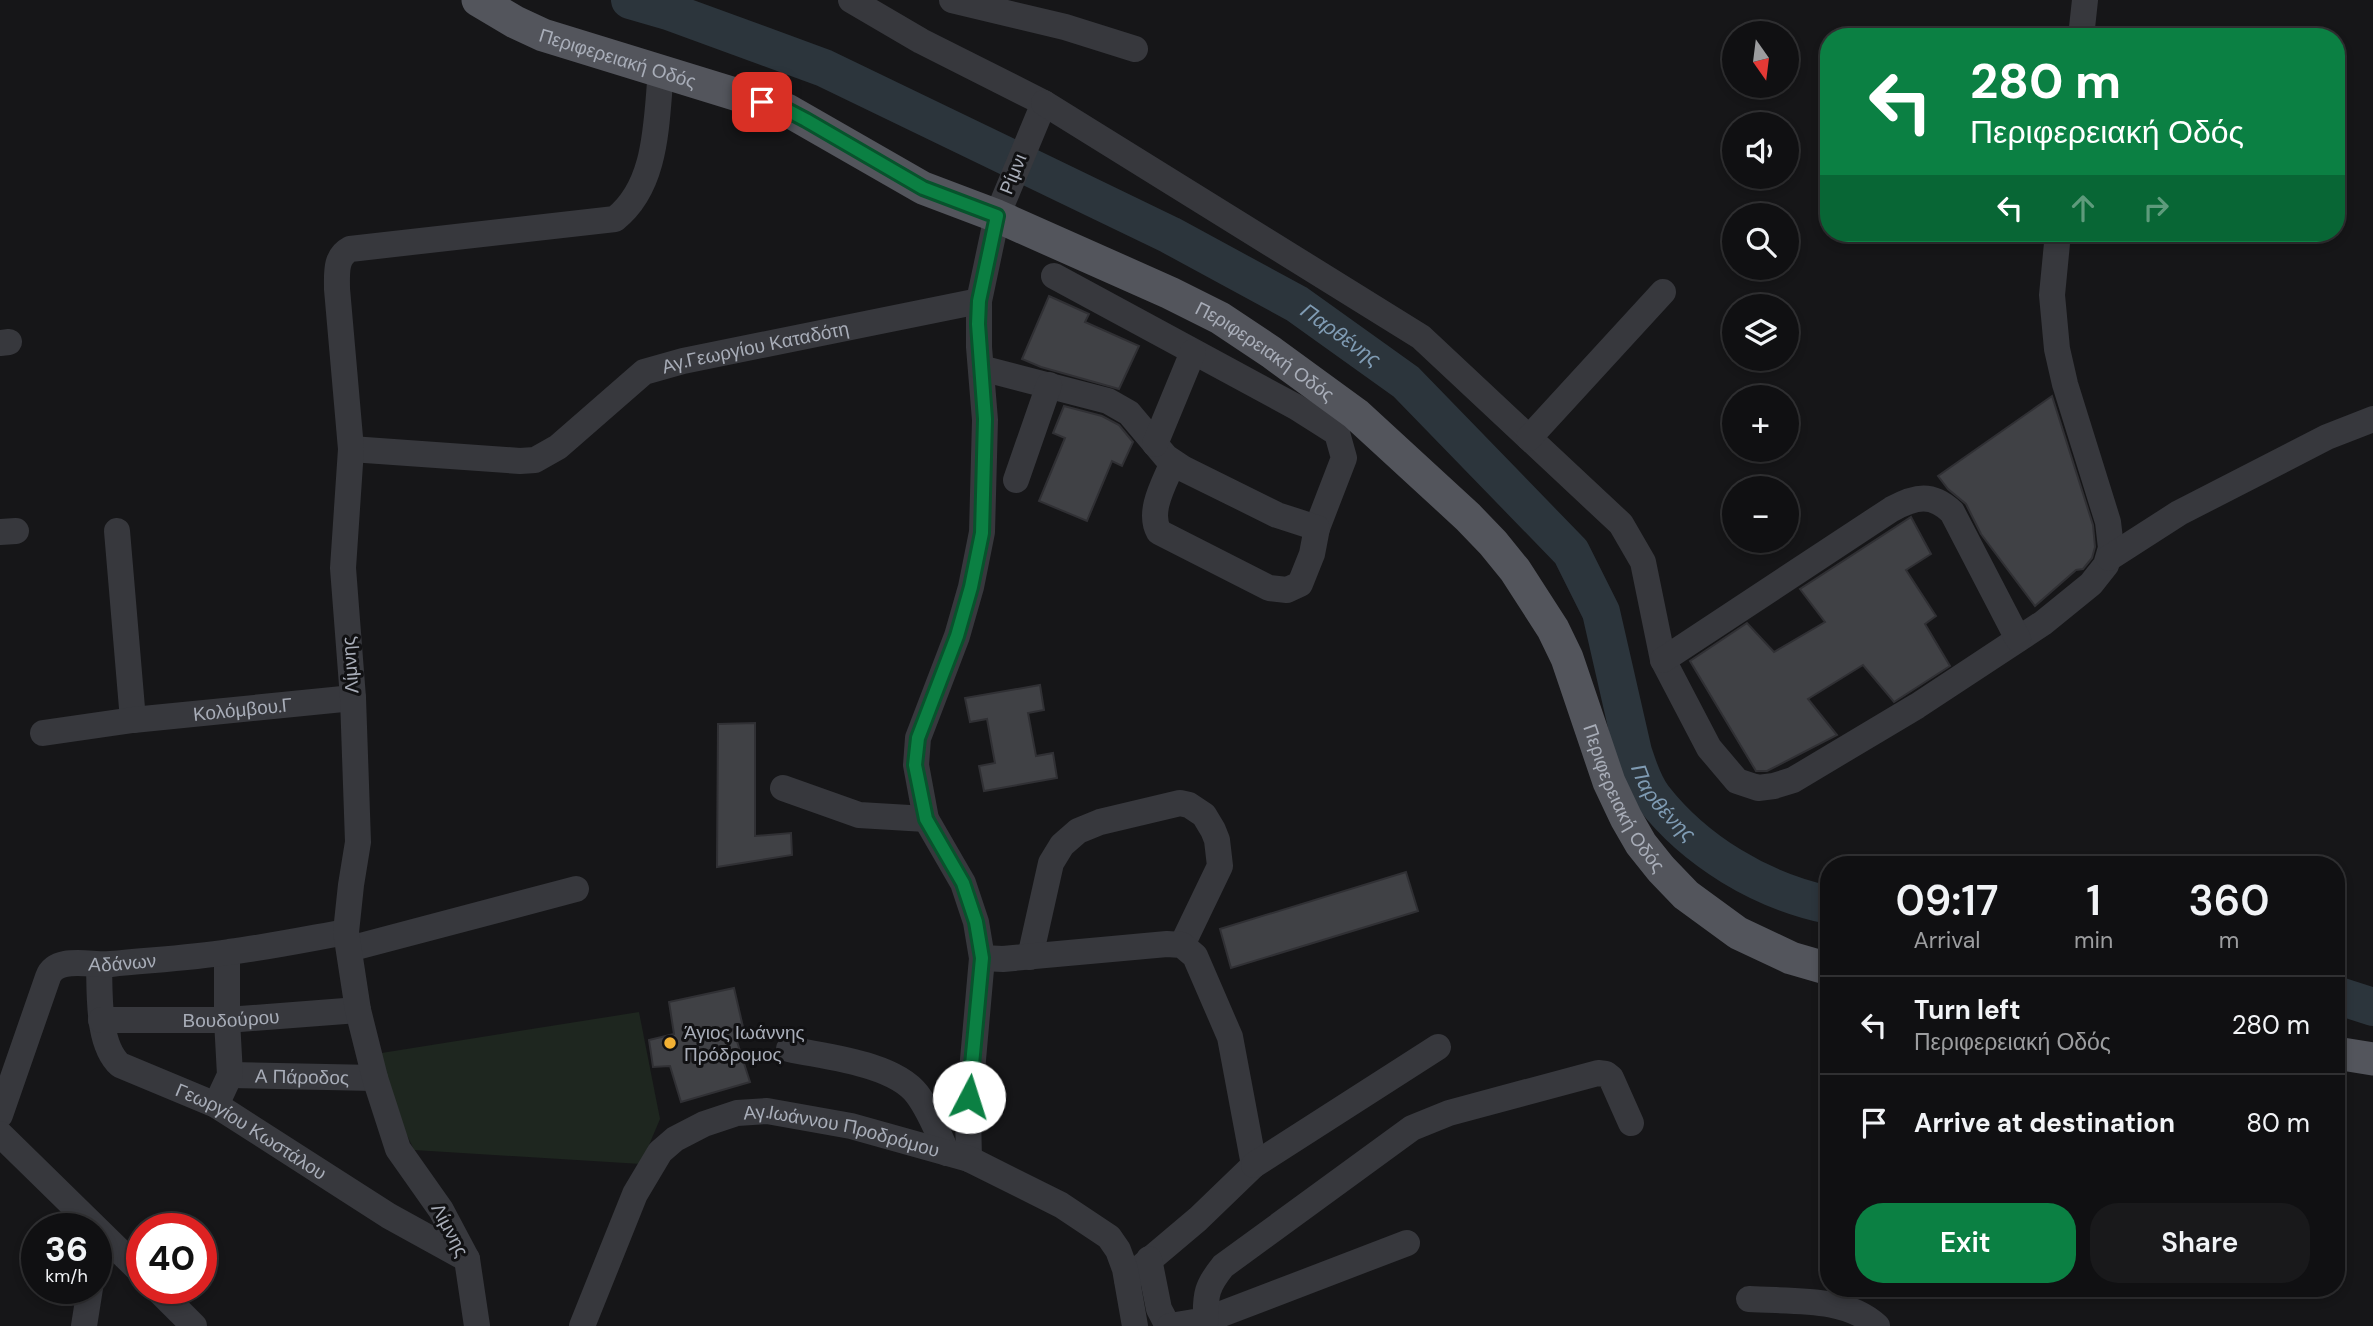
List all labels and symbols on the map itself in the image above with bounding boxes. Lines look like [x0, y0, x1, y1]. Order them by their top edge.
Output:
north arrow [1722, 21, 1799, 98]
street label: Περιφερειακή Οδός [536, 22, 699, 94]
pin [732, 72, 792, 132]
street label: Ρίμνι [994, 150, 1032, 198]
street label: Περιφερειακή Οδός [1191, 295, 1340, 407]
water label: Παρθένης [1295, 297, 1387, 374]
street label: Αγ.Γεωργίου Καταδότη [659, 315, 851, 379]
street label: Λίμνης [336, 636, 364, 694]
street label: Κολόμβου.Γ [192, 692, 293, 726]
street label: Περιφερειακή Οδός [1578, 721, 1671, 877]
water label: Παρθένης [1624, 760, 1702, 849]
street label: Αδάνων [88, 947, 157, 977]
street label: Βουδούρου [183, 1004, 280, 1033]
place label: Άγιος Ιωάννης Πρόδρομος [684, 1020, 805, 1067]
marker: Άγιος Ιωάννης Πρόδρομος [662, 1035, 678, 1051]
position arrow [932, 1060, 1006, 1134]
street label: Α Πάροδος [255, 1063, 349, 1090]
street label: Γεωργίου Κωστάλου [172, 1077, 332, 1185]
street label: Αγ.Ιωάννου Προδρόμου [742, 1098, 943, 1163]
street label: Λίμνης [426, 1199, 474, 1261]
speed limit sign: 40 [126, 1213, 217, 1304]

